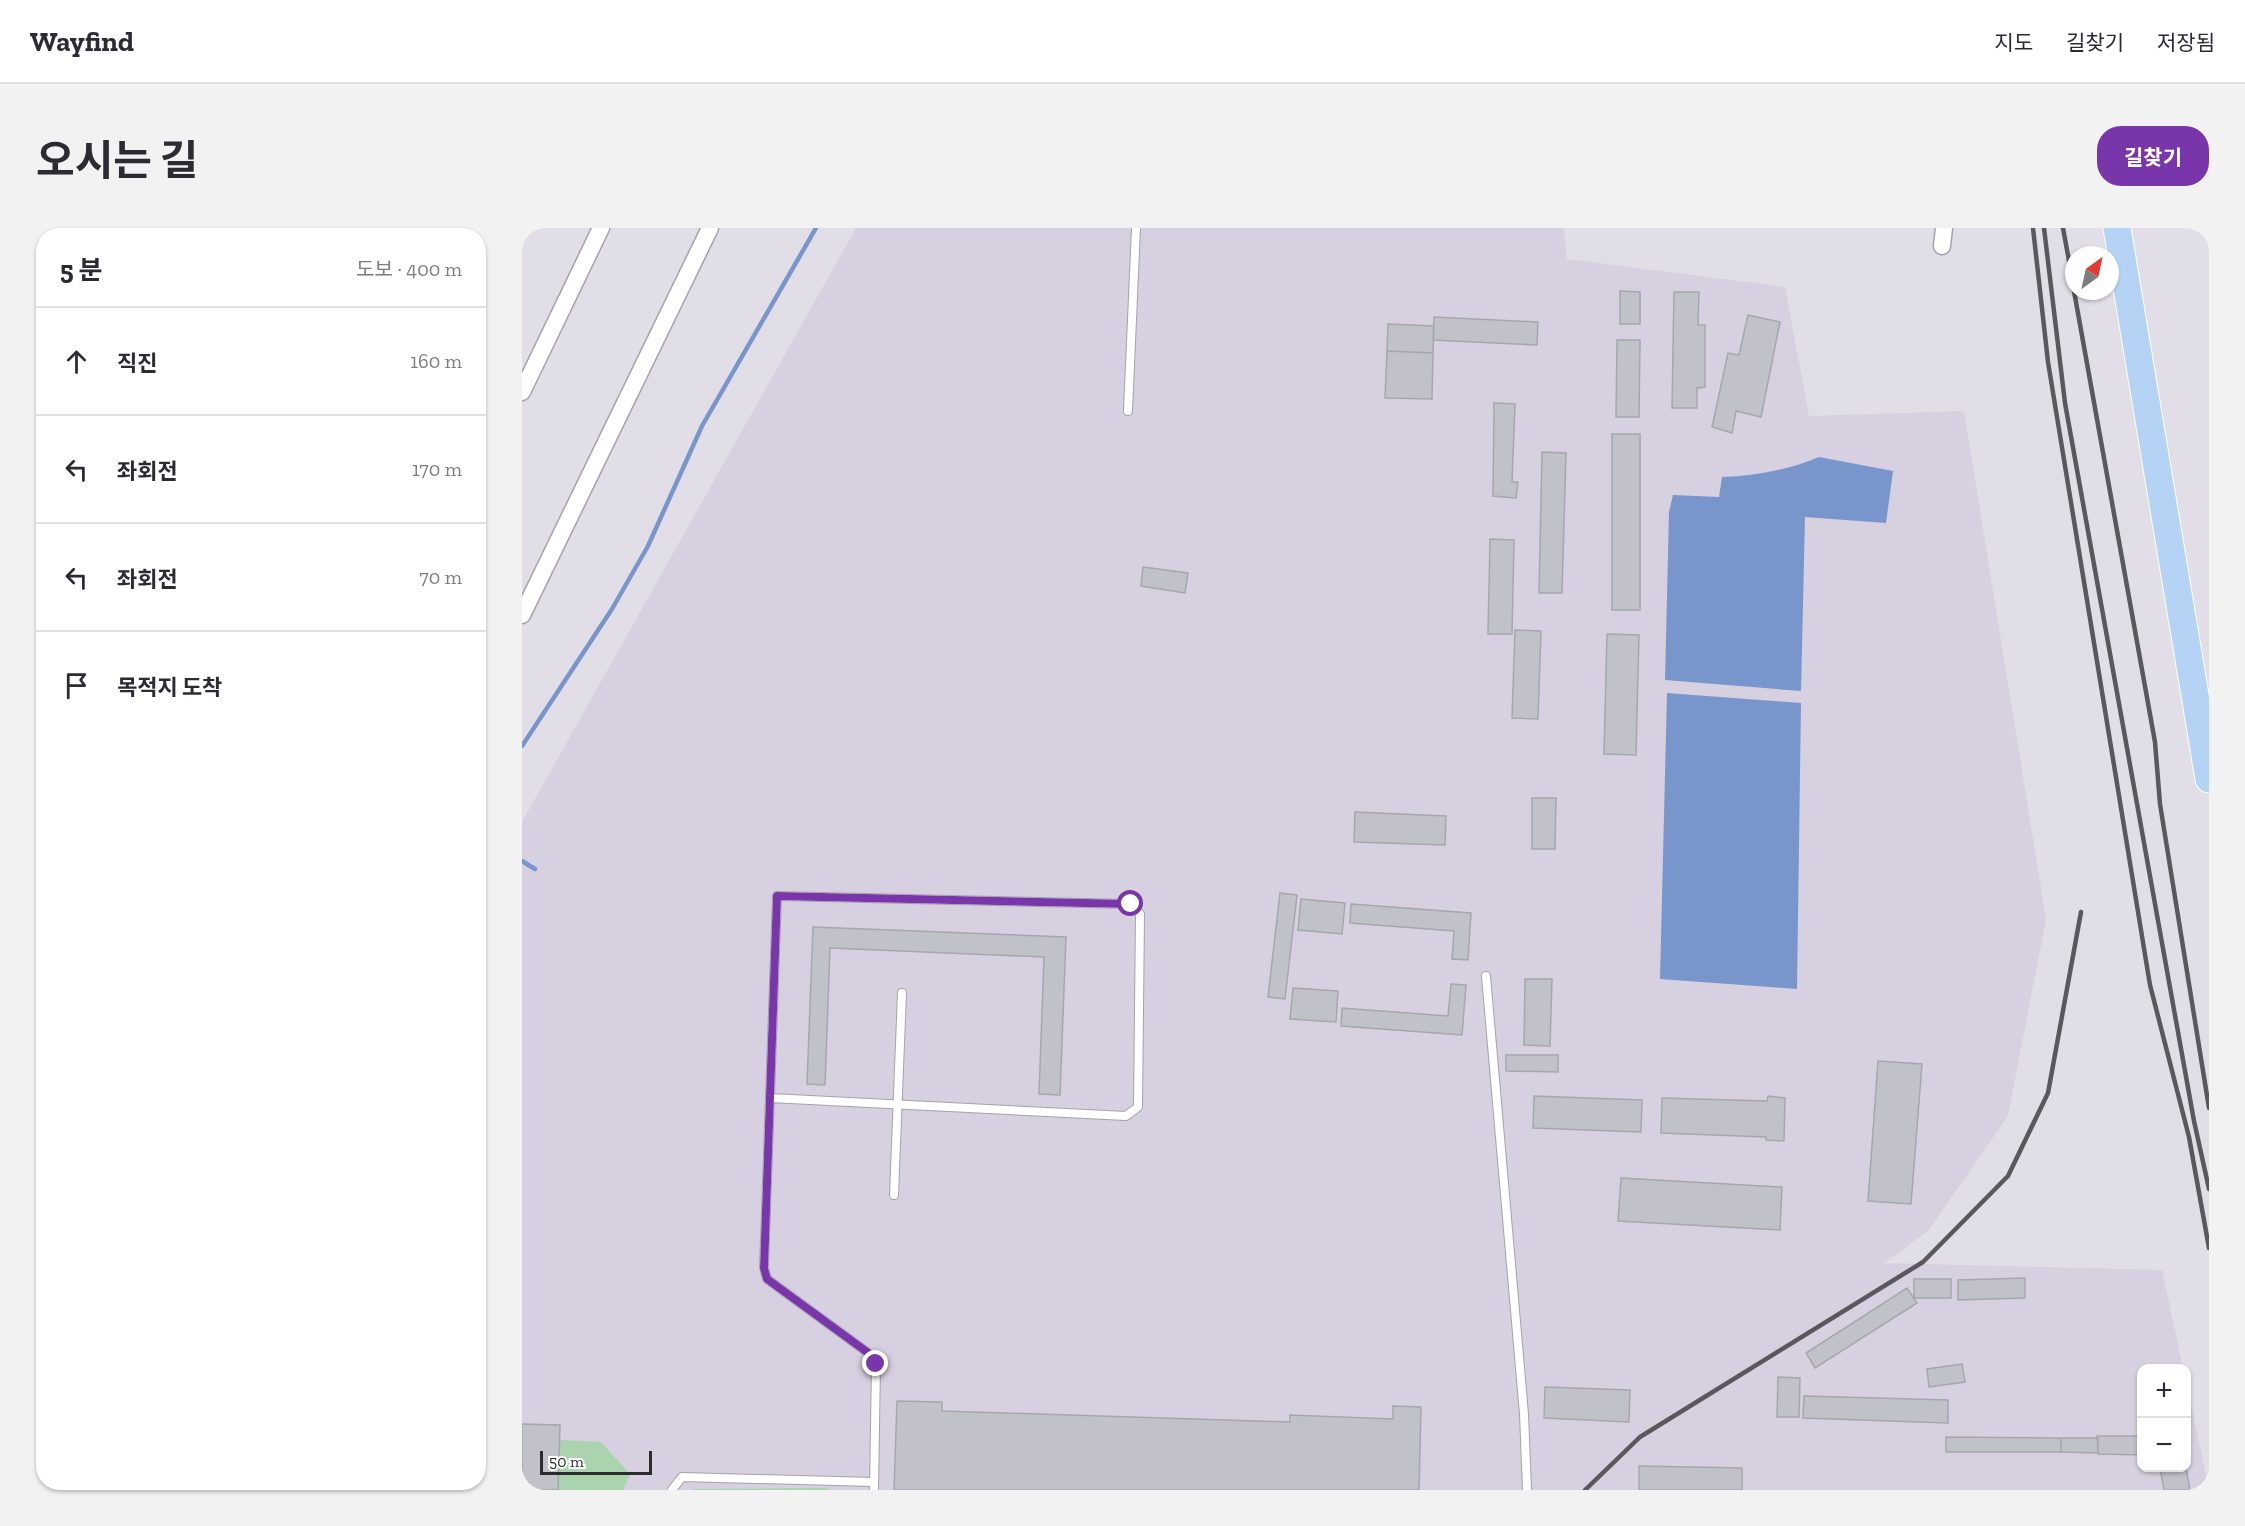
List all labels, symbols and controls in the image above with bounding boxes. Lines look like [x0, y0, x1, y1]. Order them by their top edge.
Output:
text: Wayfind [30, 25, 134, 58]
text: 지도 [1994, 30, 2033, 55]
text: 길찾기 [2066, 30, 2124, 55]
text: 저장됨 [2157, 30, 2215, 55]
button: 길찾기 [2097, 126, 2209, 186]
text: 오시는 길 [36, 135, 198, 186]
north arrow [2065, 246, 2119, 300]
text: 5 분 [60, 254, 102, 286]
text: 도보 · 400 m [356, 257, 462, 281]
icon: ahead [60, 345, 93, 378]
text: 160 m [410, 349, 462, 373]
text: 직진 [117, 350, 157, 377]
icon: left [60, 453, 93, 486]
text: 170 m [412, 457, 462, 481]
text: 좌회전 [117, 458, 178, 485]
icon: left [60, 561, 93, 594]
text: 70 m [419, 565, 462, 589]
text: 좌회전 [117, 566, 178, 593]
icon: arrive [60, 669, 93, 702]
text: 목적지 도착 [117, 674, 222, 701]
route start [1117, 890, 1143, 916]
route end [862, 1350, 888, 1376]
map controls [2137, 1364, 2191, 1472]
button: + [2137, 1364, 2191, 1418]
button: − [2137, 1418, 2191, 1472]
scale bar [540, 1448, 652, 1476]
text: 50 m [549, 1452, 584, 1471]

